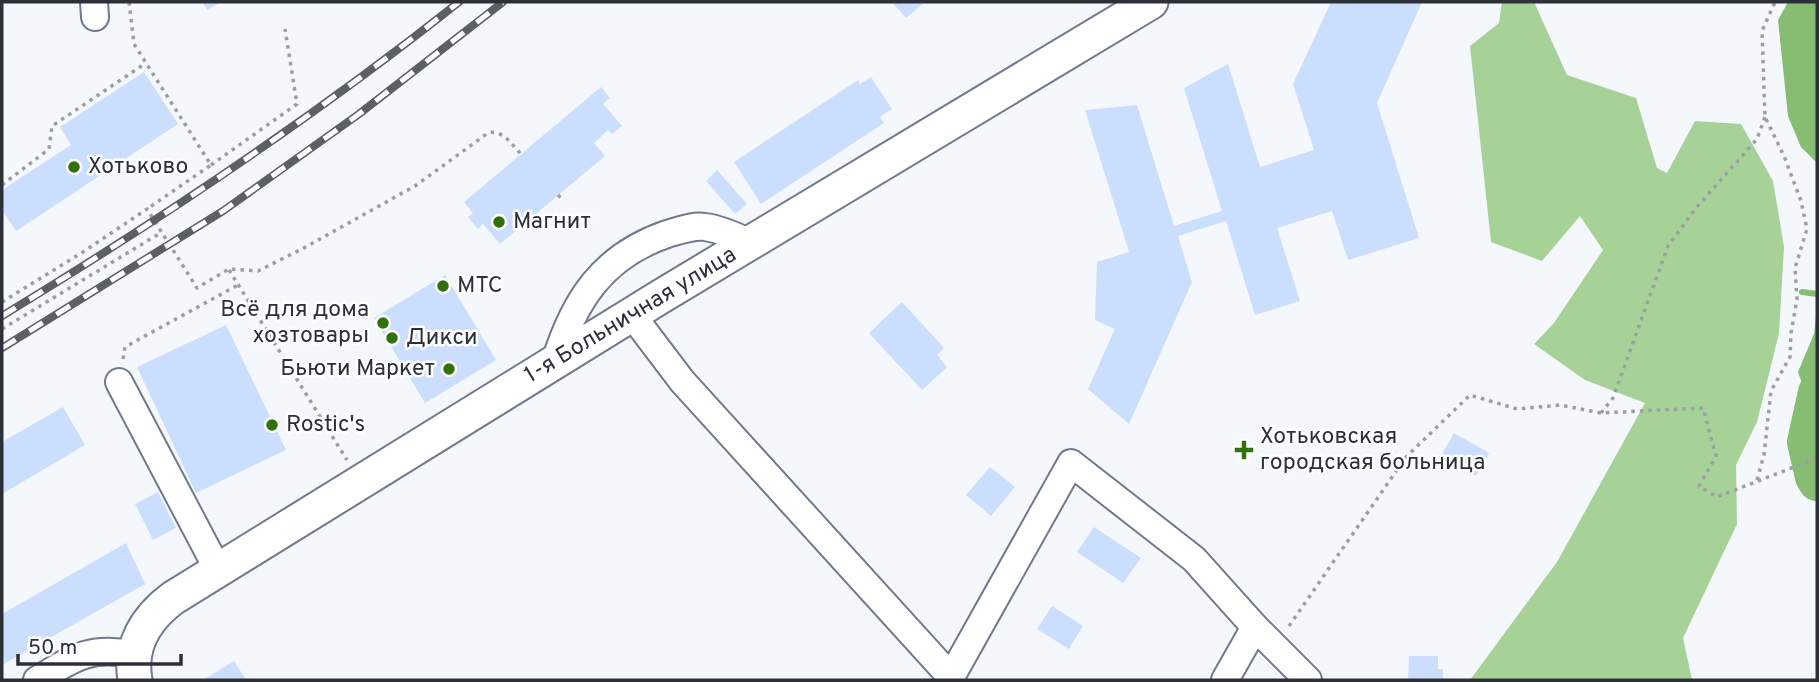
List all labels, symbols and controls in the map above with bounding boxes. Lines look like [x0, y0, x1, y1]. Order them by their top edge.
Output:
place label: Хотьково [88, 153, 188, 182]
marker: Хотьково [66, 159, 82, 175]
place label: Магнит [513, 208, 591, 237]
marker: Магнит [491, 214, 507, 230]
street label: 1-я Больничная улица [520, 241, 742, 391]
place label: МТС [457, 272, 503, 301]
marker: МТС [435, 278, 451, 294]
place label: Всё для дома хозтовары [220, 296, 369, 351]
marker: Всё для дома хозтовары [375, 315, 391, 331]
place label: Дикси [406, 324, 477, 353]
marker: Дикси [384, 330, 400, 346]
place label: Бьюти Маркет [280, 355, 435, 384]
marker: Бьюти Маркет [441, 361, 457, 377]
place label: Rostic's [286, 411, 365, 440]
marker: Rostic's [264, 417, 280, 433]
place label: Хотьковская городская больница [1260, 423, 1485, 478]
marker: Хотьковская городская больница [1234, 440, 1254, 460]
scale bar [18, 622, 180, 666]
text: 50 m [28, 635, 77, 662]

